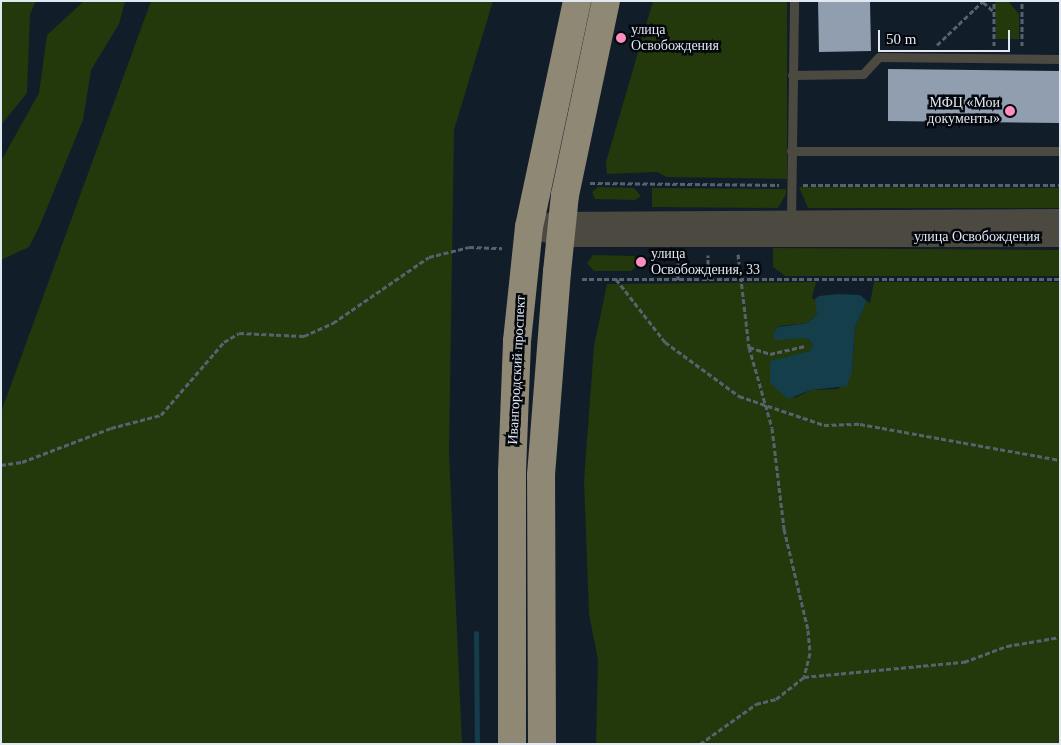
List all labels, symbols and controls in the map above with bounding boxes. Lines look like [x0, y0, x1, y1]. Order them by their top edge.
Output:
scale bar [881, 20, 1014, 52]
place label: улица Освобождения [631, 22, 719, 54]
text: 50 m [886, 31, 916, 47]
marker: улица Освобождения [615, 32, 627, 44]
place label: МФЦ «Мои документы» [927, 95, 1000, 128]
marker: МФЦ «Мои документы» [1004, 105, 1016, 117]
street label: улица Освобождения [914, 229, 1040, 245]
place label: улица Освобождения, 33 [651, 246, 760, 278]
marker: улица Освобождения, 33 [635, 256, 647, 268]
street label: Ивангородский проспект [505, 295, 529, 445]

